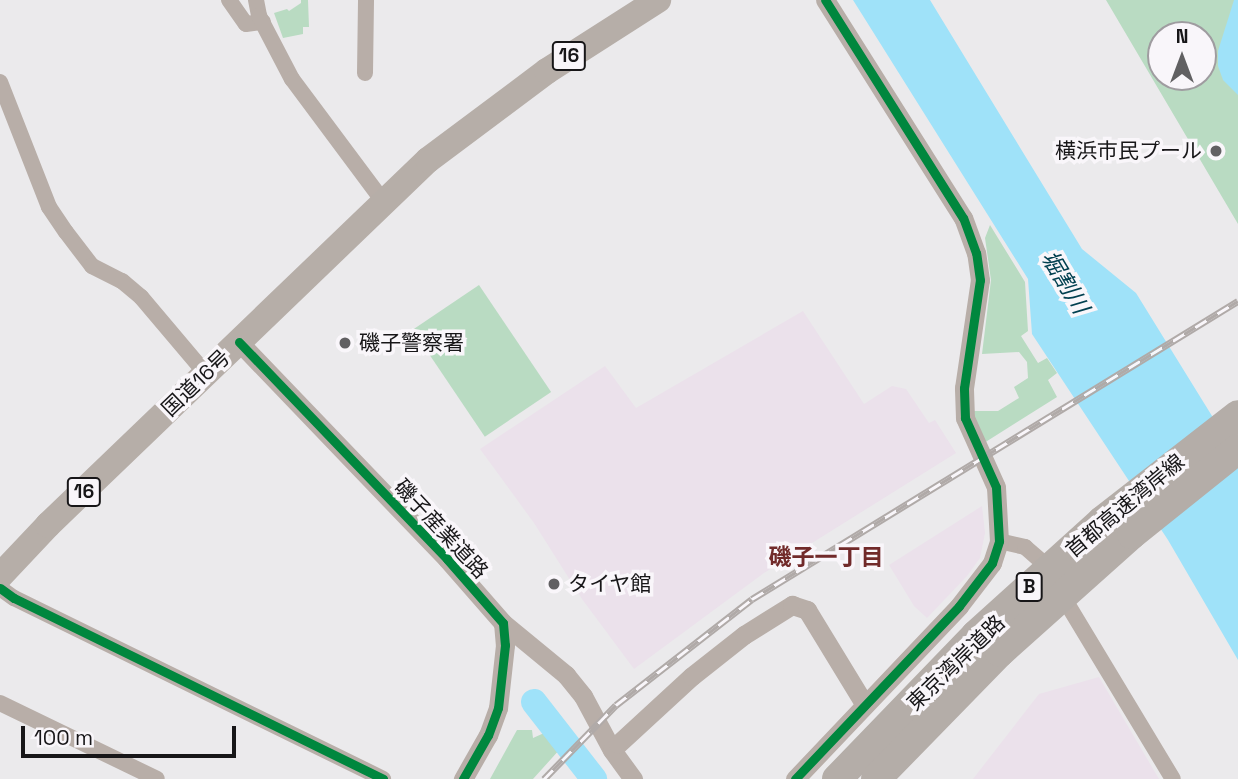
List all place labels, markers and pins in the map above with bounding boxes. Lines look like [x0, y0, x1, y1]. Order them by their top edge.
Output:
place label: 横浜市民プール [1055, 138, 1202, 164]
marker: 横浜市民プール [1208, 143, 1224, 159]
place label: 磯子警察署 [359, 330, 464, 356]
marker: 磯子警察署 [337, 335, 353, 351]
place label: タイヤ館 [568, 571, 652, 597]
marker: タイヤ館 [546, 576, 562, 592]

